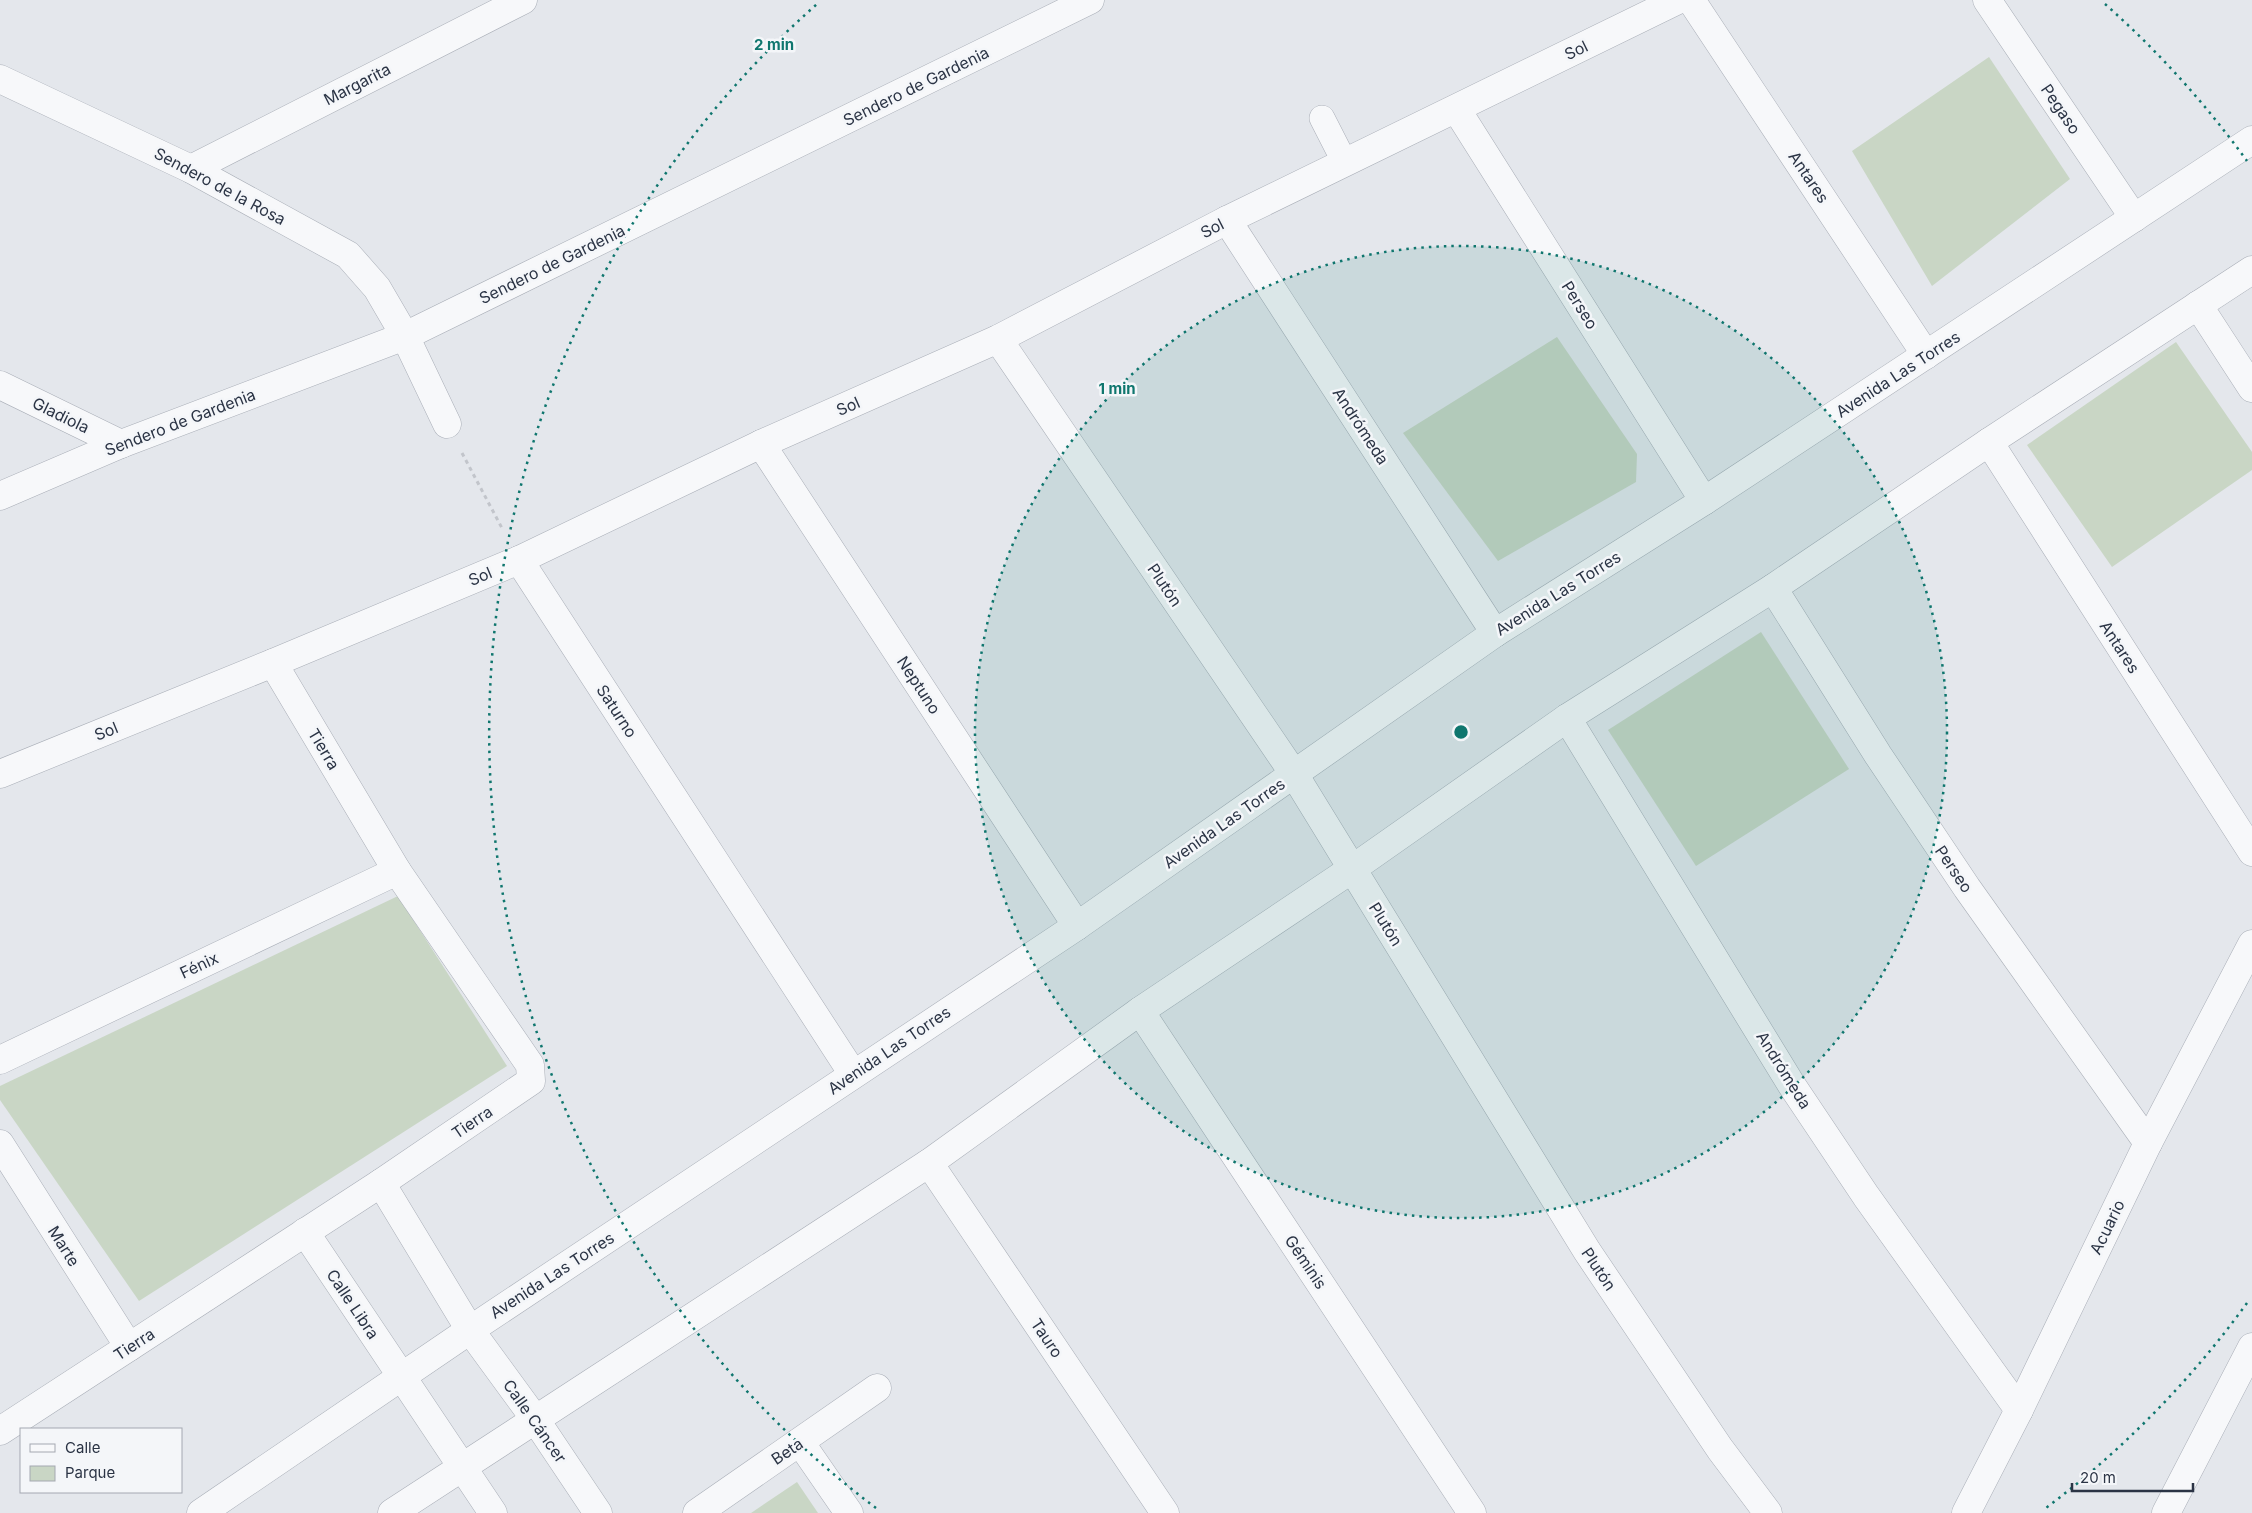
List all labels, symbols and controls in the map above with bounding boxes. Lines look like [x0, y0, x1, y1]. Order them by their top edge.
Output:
text: 2 min [754, 35, 794, 54]
street label: Sol [1561, 36, 1591, 64]
street label: Sendero de Gardenia [840, 42, 992, 130]
street label: Margarita [320, 59, 394, 109]
street label: Pegaso [2037, 80, 2085, 138]
street label: Sendero de la Rosa [151, 143, 289, 229]
street label: Antares [1784, 147, 1834, 207]
street label: Sol [1197, 214, 1227, 242]
street label: Sendero de Gardenia [476, 220, 628, 308]
street label: Perseo [1558, 277, 1602, 333]
street label: Avenida Las Torres [1832, 326, 1964, 422]
text: 1 min [1098, 379, 1136, 398]
street label: Sendero de Gardenia [102, 384, 258, 460]
street label: Andrómeda [1329, 384, 1393, 468]
street label: Sol [833, 392, 863, 420]
street label: Gladiola [29, 393, 93, 437]
street label: Avenida Las Torres [1492, 546, 1624, 640]
street label: Plutón [1143, 560, 1187, 610]
street label: Sol [465, 562, 495, 590]
street label: Antares [2096, 617, 2144, 677]
street label: Neptuno [893, 652, 945, 718]
street label: Saturno [592, 681, 642, 741]
street label: Sol [91, 717, 121, 745]
centre of rings [1452, 723, 1470, 741]
street label: Tierra [304, 725, 344, 773]
street label: Avenida Las Torres [1159, 774, 1289, 872]
street label: Perseo [1931, 841, 1977, 897]
street label: Plutón [1365, 898, 1407, 950]
street label: Fénix [177, 947, 222, 983]
street label: Avenida Las Torres [824, 1001, 954, 1099]
street label: Andrómeda [1752, 1027, 1816, 1113]
street label: Tierra [448, 1101, 496, 1143]
street label: Acuario [2085, 1196, 2129, 1258]
street label: Marte [44, 1222, 84, 1270]
street label: Avenida Las Torres [486, 1227, 618, 1323]
street label: Géminis [1281, 1231, 1331, 1293]
street label: Plutón [1577, 1244, 1621, 1294]
street label: Calle Libra [322, 1265, 384, 1343]
street label: Tauro [1027, 1315, 1067, 1361]
street label: Tierra [110, 1323, 158, 1365]
street label: Calle Cáncer [499, 1376, 571, 1466]
legend [20, 1428, 182, 1493]
street label: Beta [767, 1433, 807, 1469]
text: Calle [65, 1438, 100, 1457]
scale bar [2072, 1460, 2193, 1492]
text: Parque [65, 1463, 115, 1482]
text: 20 m [2080, 1468, 2116, 1487]

